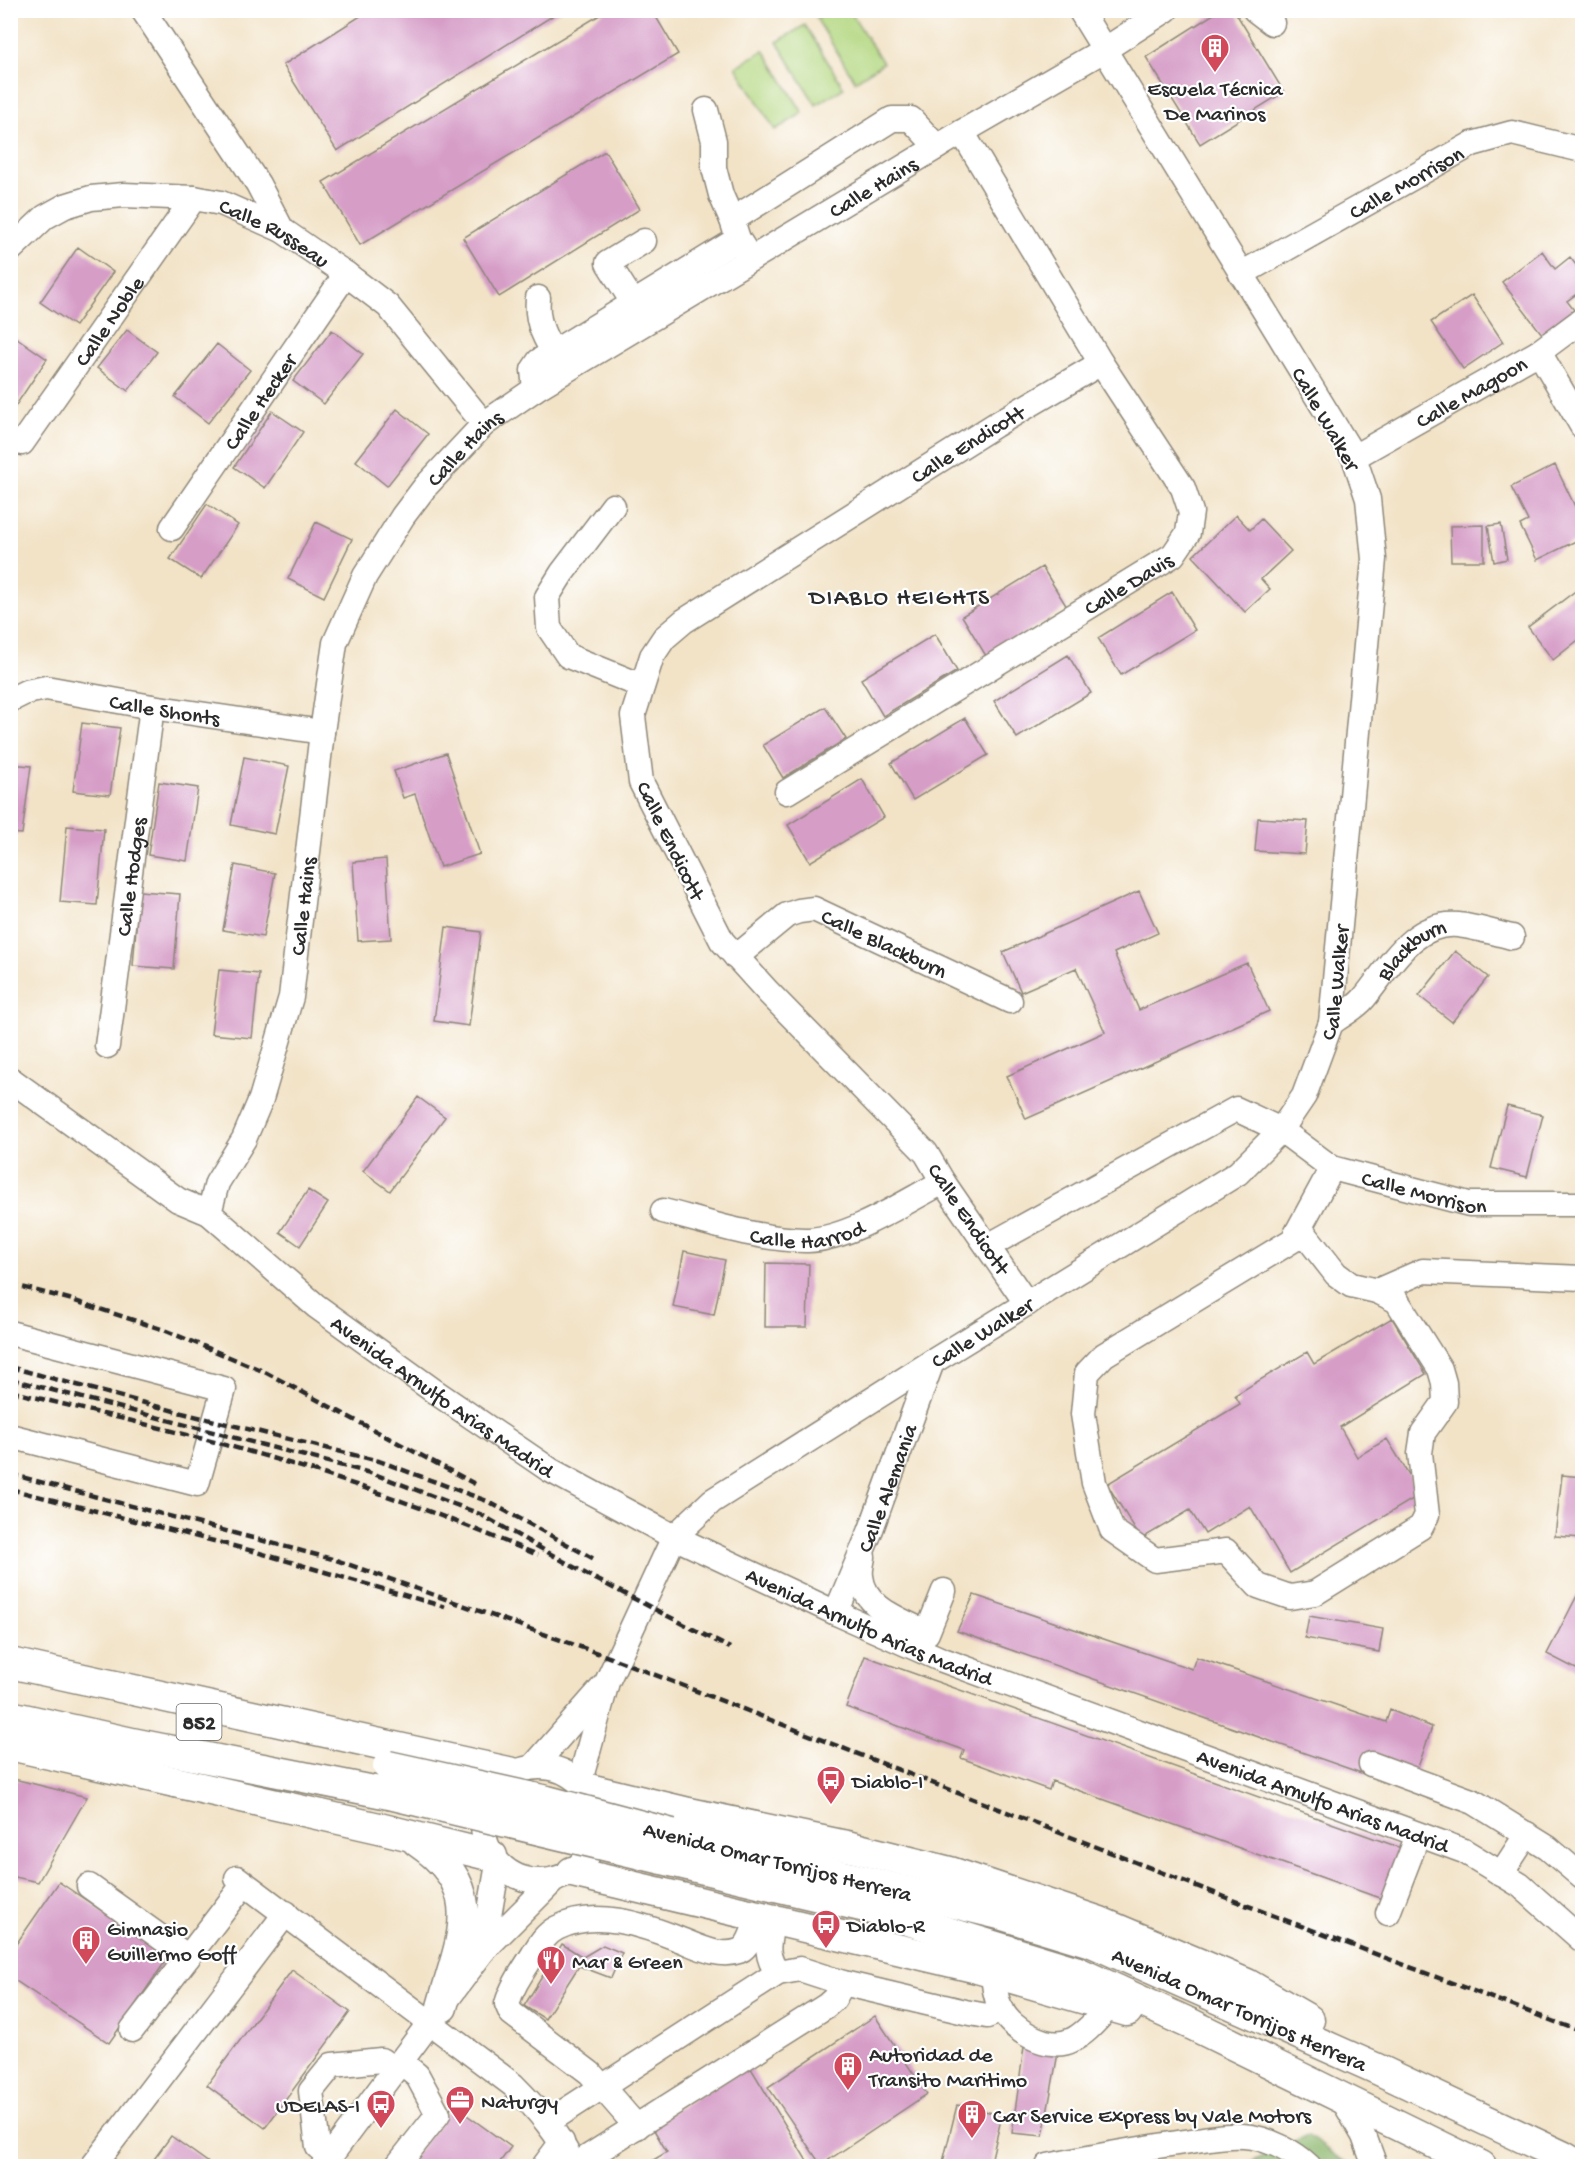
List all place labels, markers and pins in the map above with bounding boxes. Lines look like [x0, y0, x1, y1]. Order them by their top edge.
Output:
building icon: Escuela Técnica De Marinos [1199, 32, 1231, 74]
place label: Escuela Técnica De Marinos [1147, 78, 1284, 129]
bus stop icon: Diablo-I [815, 1764, 847, 1806]
place label: Diablo-I [850, 1771, 923, 1797]
bus stop icon: Diablo-R [810, 1908, 842, 1950]
place label: Diablo-R [845, 1915, 926, 1941]
place label: Gimnasio Guillermo Goff [107, 1918, 238, 1969]
building icon: Gimnasio Guillermo Goff [70, 1924, 102, 1966]
restaurant icon: Mar & Green [535, 1944, 567, 1986]
place label: Mar & Green [572, 1951, 683, 1977]
place label: Autoridad de Transito Maritimo [867, 2044, 1027, 2095]
building icon: Autoridad de Transito Maritimo [832, 2050, 864, 2092]
office icon: Naturgy [444, 2084, 476, 2126]
bus stop icon: UDELAS-I [365, 2088, 397, 2130]
place label: Naturgy [481, 2091, 558, 2117]
place label: UDELAS-I [276, 2095, 360, 2121]
building icon: Car Service Express by Vale Motors [956, 2098, 988, 2140]
place label: Car Service Express by Vale Motors [993, 2105, 1312, 2131]

